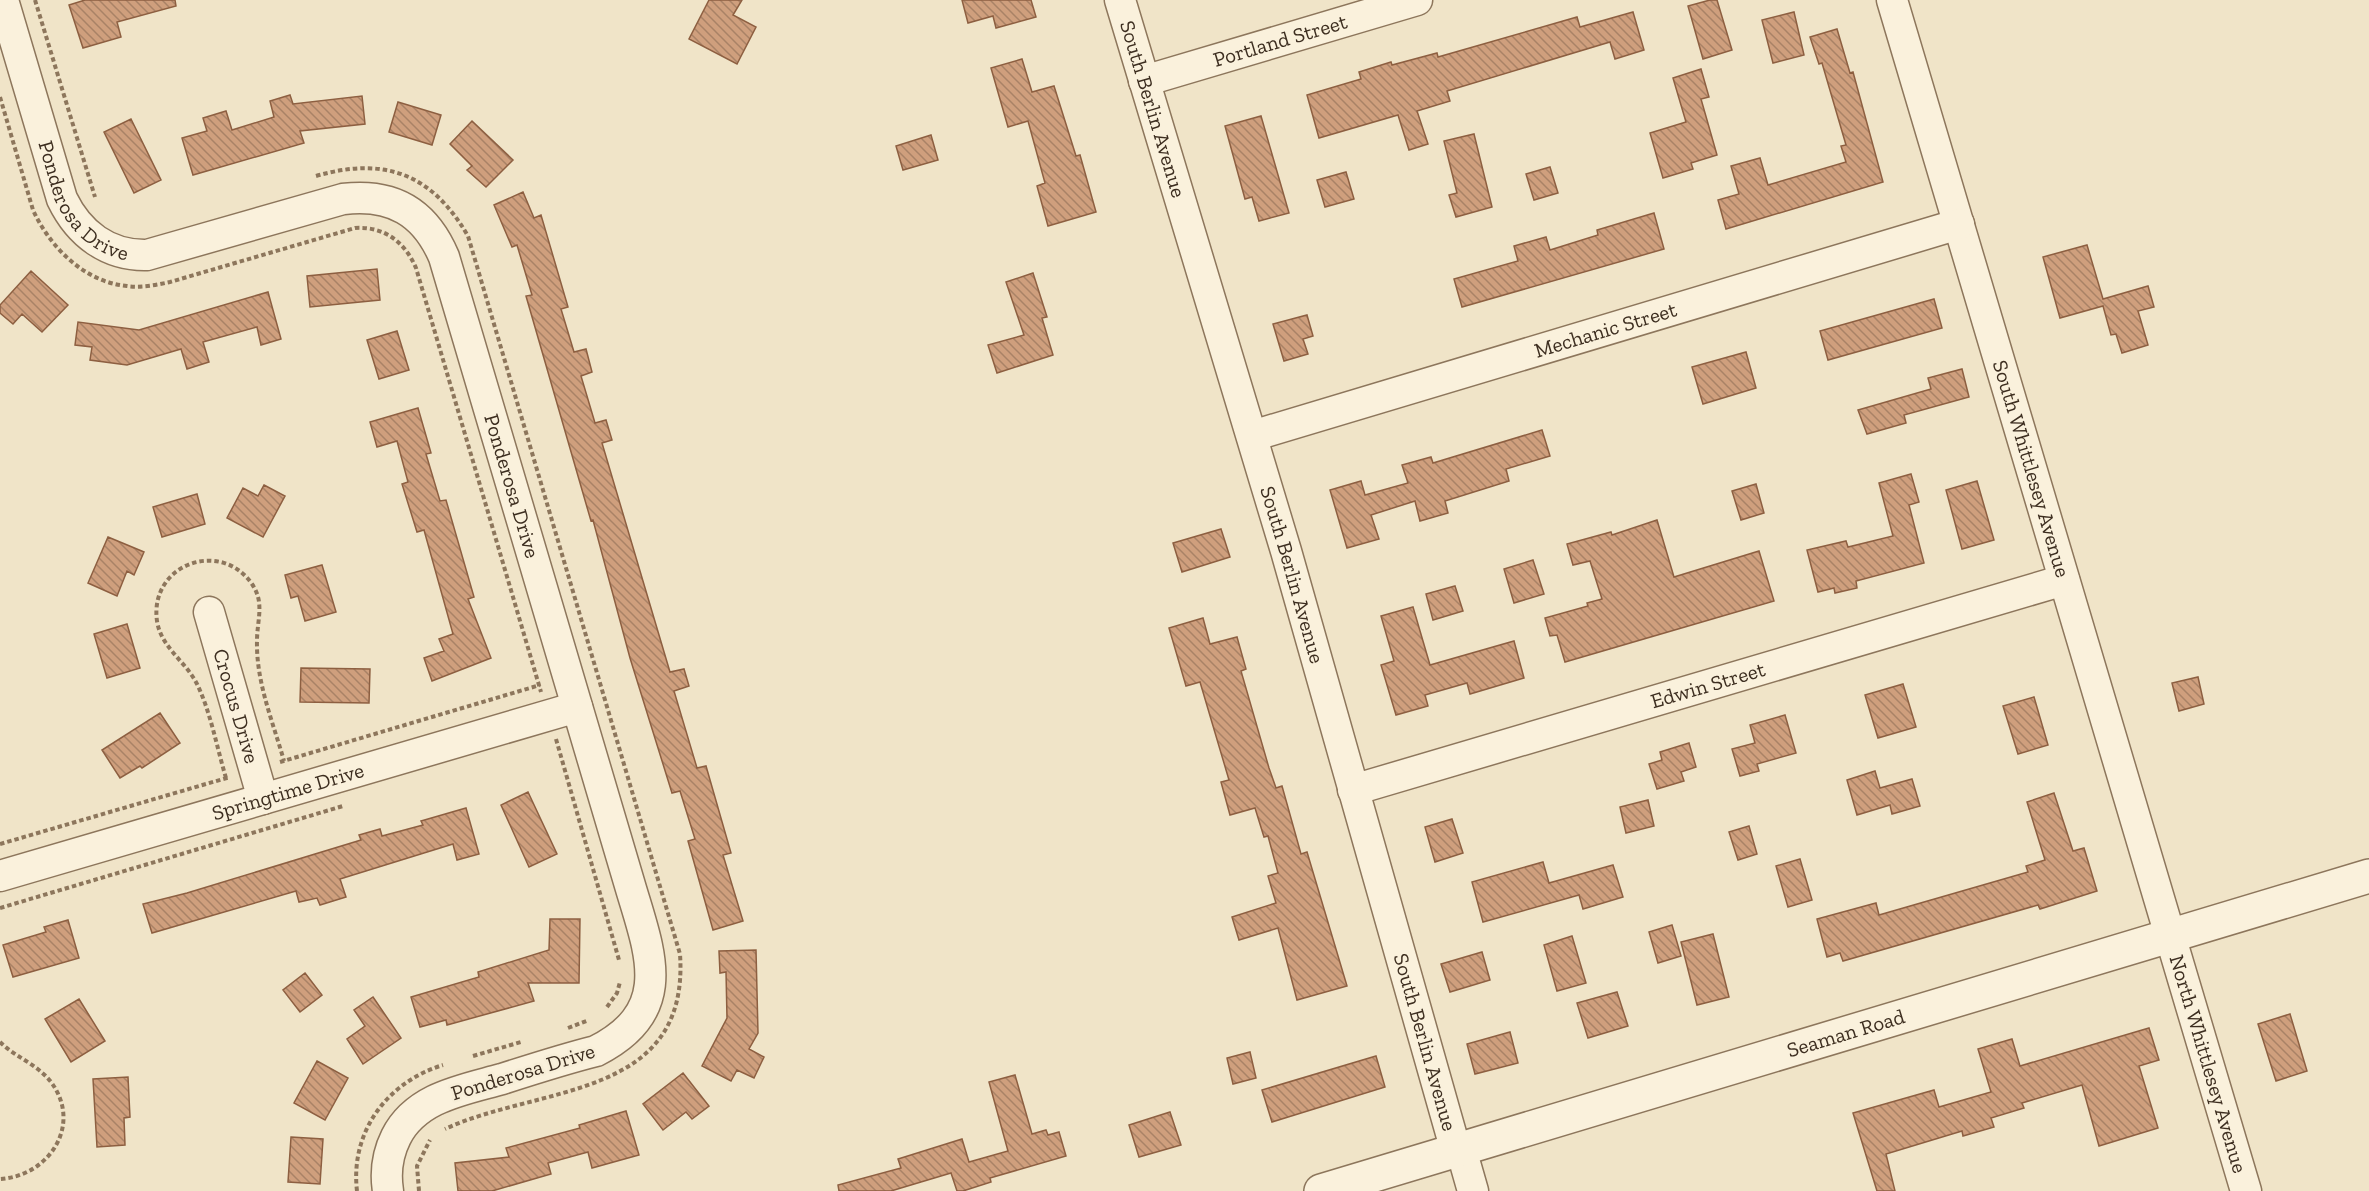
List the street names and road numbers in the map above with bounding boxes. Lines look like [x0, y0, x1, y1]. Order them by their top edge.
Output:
street label: Portland Street [1210, 8, 1350, 72]
street label: South Berlin Avenue [1115, 18, 1192, 201]
street label: Ponderosa Drive [33, 138, 131, 265]
street label: Mechanic Street [1531, 296, 1680, 363]
street label: South Whittlesey Avenue [1988, 357, 2076, 580]
street label: Ponderosa Drive [479, 411, 545, 561]
street label: South Berlin Avenue [1255, 483, 1330, 666]
street label: Crocus Drive [208, 646, 265, 766]
street label: Edwin Street [1648, 656, 1768, 713]
street label: Springtime Drive [209, 757, 367, 825]
street label: South Berlin Avenue [1389, 950, 1463, 1134]
street label: North Whittlesey Avenue [2165, 952, 2253, 1176]
street label: Seaman Road [1784, 1003, 1908, 1062]
street label: Ponderosa Drive [448, 1038, 598, 1105]

